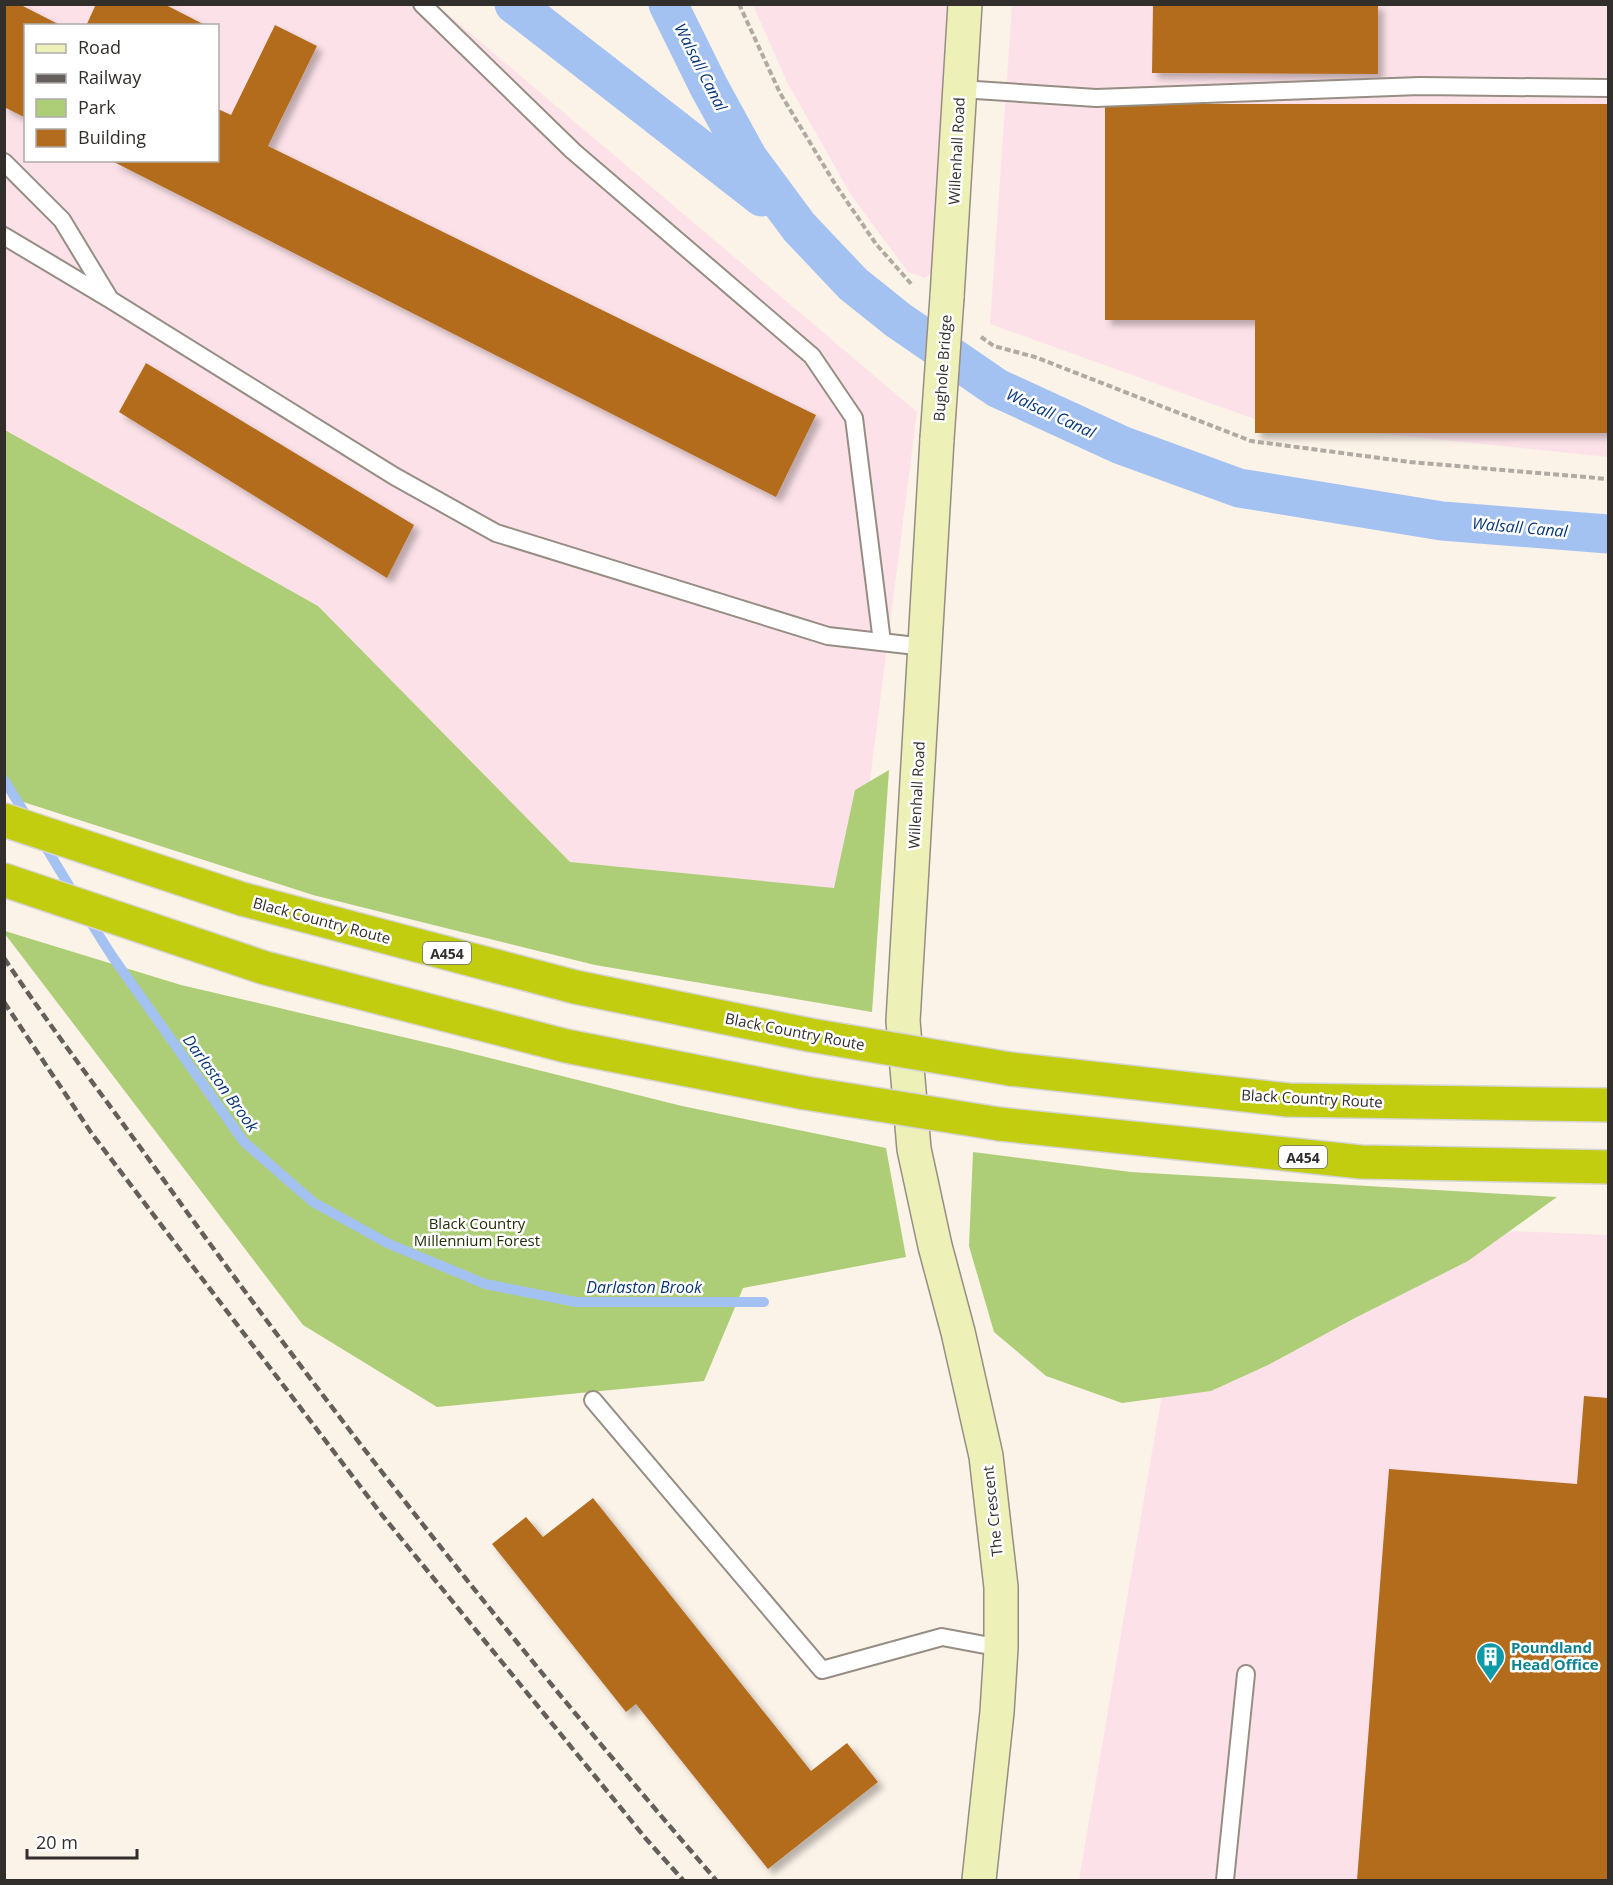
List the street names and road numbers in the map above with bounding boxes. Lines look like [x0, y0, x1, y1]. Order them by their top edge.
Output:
street label: Willenhall Road [943, 97, 969, 205]
street label: Bughole Bridge [928, 314, 956, 422]
street label: Willenhall Road [903, 741, 929, 849]
street label: Black Country Route [251, 892, 393, 948]
road number: A454 [423, 942, 471, 964]
street label: Black Country Route [723, 1008, 867, 1054]
street label: Black Country Route [1241, 1084, 1383, 1112]
road number: A454 [1279, 1146, 1327, 1168]
street label: The Crescent [977, 1465, 1007, 1557]

